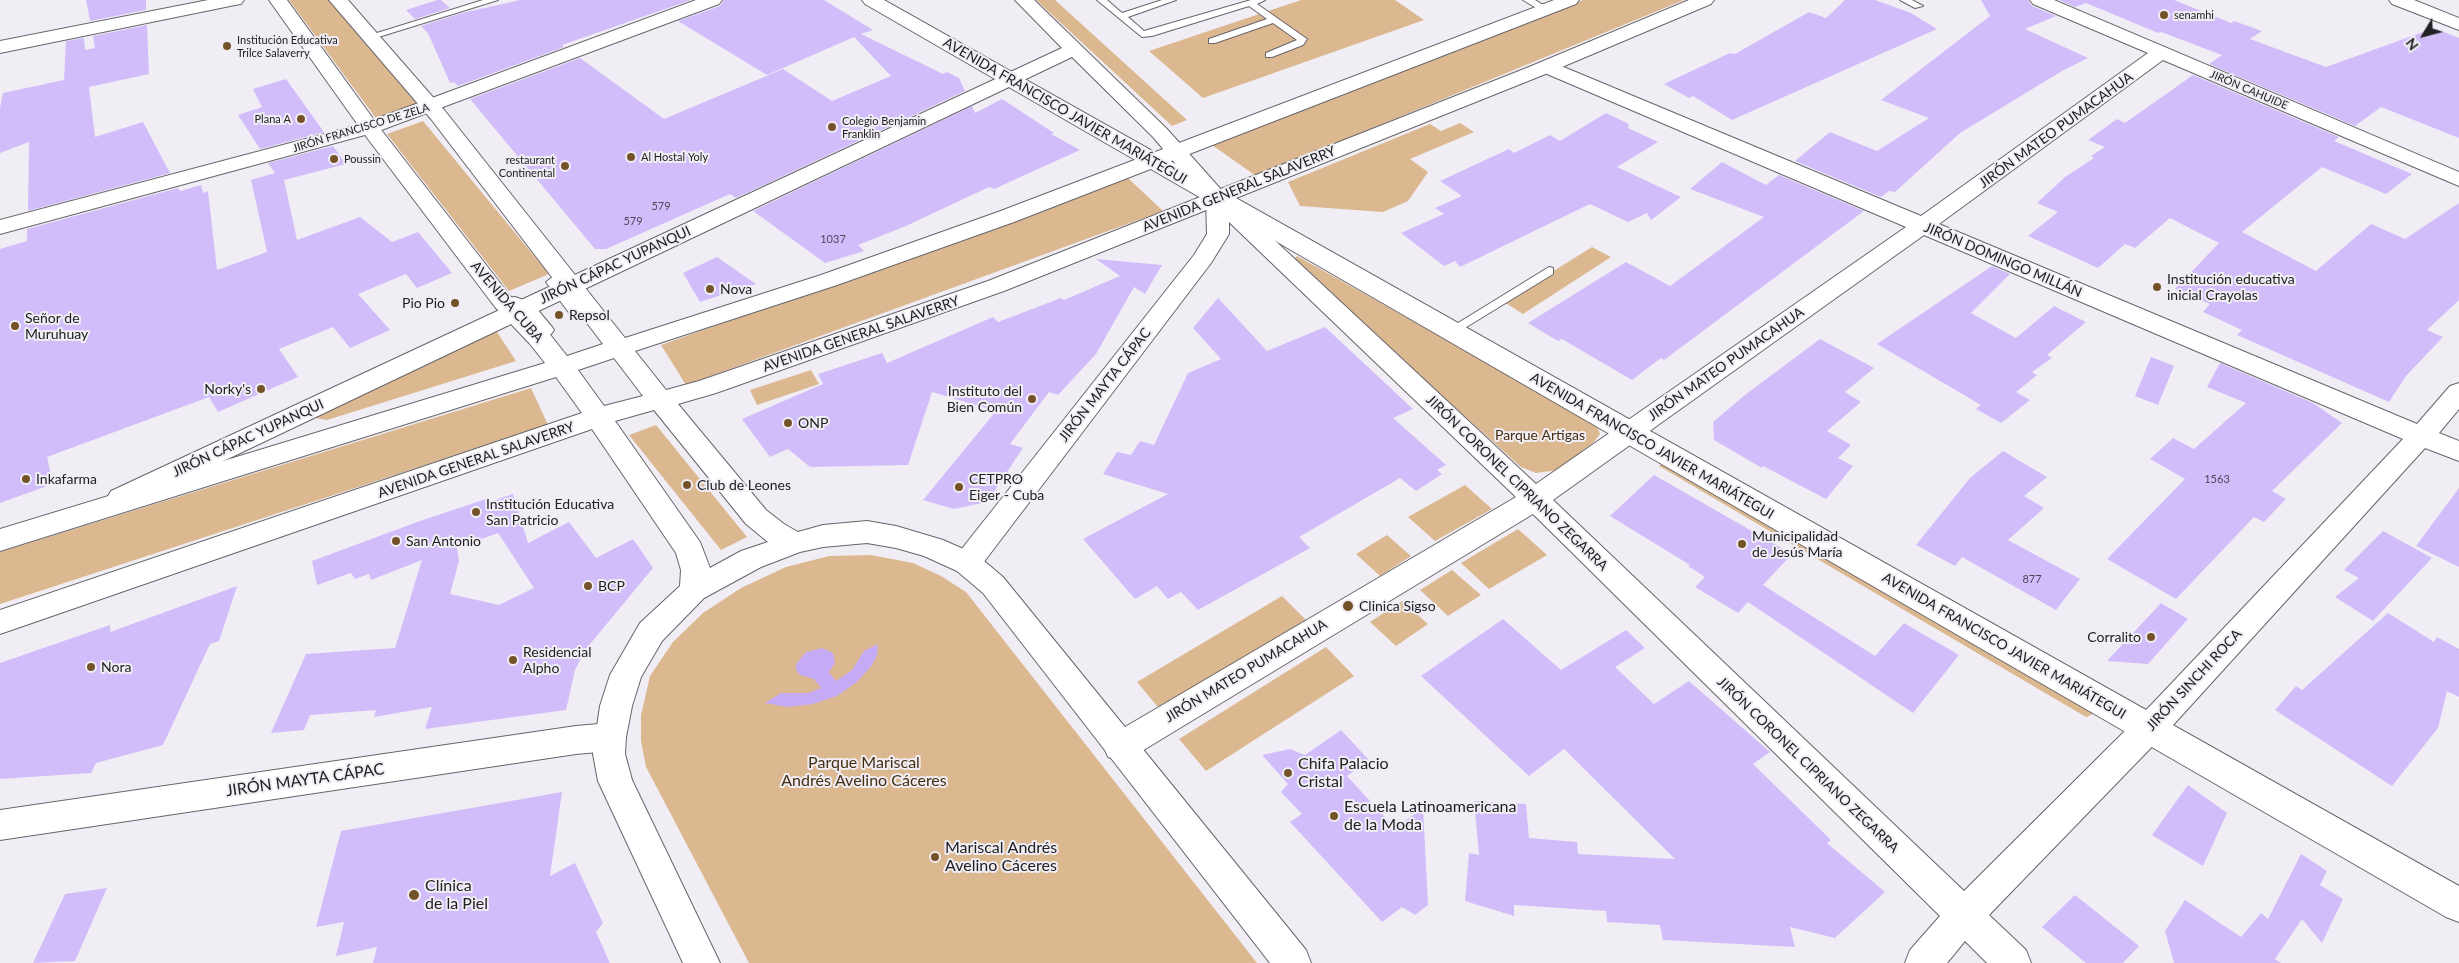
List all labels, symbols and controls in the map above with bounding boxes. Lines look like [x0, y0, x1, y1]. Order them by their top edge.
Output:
place label: senamhi [2174, 8, 2214, 22]
marker: senamhi [2158, 9, 2170, 21]
north arrow [2399, 10, 2449, 60]
place label: Institución Educativa Trilce Salaverry [237, 33, 338, 59]
street label: AVENIDA FRANCISCO JAVIER MARIÁTEGUI [940, 34, 1190, 188]
text: N [2402, 35, 2422, 54]
marker: Institución Educativa Trilce Salaverry [221, 40, 233, 52]
street label: JIRÓN MATEO PUMACAHUA [1976, 68, 2136, 192]
street label: JIRÓN CAHUIDE [2208, 68, 2290, 112]
street label: JIRÓN FRANCISCO DE ZELA [291, 101, 431, 155]
place label: Plana A [254, 112, 291, 126]
marker: Plana A [295, 113, 307, 125]
place label: Colegio Benjamin Franklin [842, 114, 926, 140]
marker: Colegio Benjamin Franklin [826, 121, 838, 133]
street label: AVENIDA GENERAL SALAVERRY [1140, 142, 1338, 236]
place label: Al Hostal Yoly [641, 150, 708, 164]
marker: Al Hostal Yoly [625, 151, 637, 163]
place label: Poussin [344, 152, 381, 166]
marker: Poussin [328, 153, 340, 165]
place label: restaurant Continental [499, 153, 555, 179]
marker: restaurant Continental [559, 160, 571, 172]
house number: 579 [651, 199, 671, 213]
house number: 579 [623, 214, 643, 228]
street label: JIRÓN DOMINGO MILLÁN [1922, 219, 2084, 301]
street label: JIRÓN CÁPAC YUPANQUI [537, 223, 693, 307]
house number: 1037 [820, 232, 846, 246]
street label: AVENIDA CUBA [467, 258, 547, 346]
place label: Institución educativa inicial Crayolas [2167, 271, 2295, 304]
place label: Nova [720, 281, 752, 297]
marker: Institución educativa inicial Crayolas [2151, 281, 2163, 293]
marker: Nova [704, 283, 716, 295]
street label: AVENIDA GENERAL SALAVERRY [761, 292, 961, 376]
place label: Pio Pio [402, 295, 445, 311]
marker: Pio Pio [449, 297, 461, 309]
street label: JIRÓN MATEO PUMACAHUA [1645, 304, 1807, 424]
place label: Repsol [569, 307, 610, 323]
marker: Repsol [553, 309, 565, 321]
place label: Señor de Muruhuay [25, 310, 88, 342]
marker: Señor de Muruhuay [9, 320, 21, 332]
street label: JIRÓN MAYTA CÁPAC [1055, 325, 1155, 445]
street label: AVENIDA FRANCISCO JAVIER MARIÁTEGUI [1527, 369, 1777, 523]
place label: Norky's [204, 381, 251, 397]
marker: Norky's [255, 383, 267, 395]
place label: Instituto del Bien Común [947, 383, 1022, 416]
street label: JIRÓN CORONEL CIPRIANO ZEGARRA [1423, 391, 1611, 575]
marker: Instituto del Bien Común [1026, 393, 1038, 405]
street label: JIRÓN CÁPAC YUPANQUI [170, 396, 326, 480]
place label: ONP [798, 415, 828, 431]
marker: ONP [782, 417, 794, 429]
street label: AVENIDA GENERAL SALAVERRY [376, 418, 576, 502]
park label: Parque Artigas [1495, 427, 1585, 443]
place label: Inkafarma [36, 471, 97, 487]
place label: CETPRO Eiger - Cuba [969, 471, 1044, 504]
house number: 1563 [2204, 472, 2230, 486]
marker: Inkafarma [20, 473, 32, 485]
place label: Club de Leones [697, 477, 791, 493]
marker: Club de Leones [681, 479, 693, 491]
marker: CETPRO Eiger - Cuba [953, 481, 965, 493]
place label: Institución Educativa San Patricio [486, 496, 614, 528]
marker: Institución Educativa San Patricio [470, 506, 482, 518]
place label: Municipalidad de Jesús María [1752, 528, 1843, 560]
place label: San Antonio [406, 533, 481, 549]
marker: San Antonio [390, 535, 402, 547]
marker: Municipalidad de Jesús María [1736, 538, 1748, 550]
street label: AVENIDA FRANCISCO JAVIER MARIÁTEGUI [1879, 569, 2129, 723]
house number: 877 [2022, 572, 2042, 586]
place label: BCP [598, 578, 625, 594]
marker: BCP [582, 580, 594, 592]
place label: Clinica Sigso [1359, 598, 1436, 614]
marker: Clinica Sigso [1341, 599, 1355, 613]
street label: JIRÓN MATEO PUMACAHUA [1162, 616, 1330, 726]
street label: JIRÓN SINCHI ROCA [2143, 626, 2245, 734]
place label: Corralito [2087, 629, 2141, 645]
marker: Corralito [2145, 631, 2157, 643]
place label: Residencial Alpho [523, 644, 591, 676]
marker: Residencial Alpho [507, 654, 519, 666]
place label: Nora [101, 659, 131, 675]
marker: Nora [85, 661, 97, 673]
street label: JIRÓN CORONEL CIPRIANO ZEGARRA [1714, 673, 1902, 857]
park label: Parque Mariscal Andrés Avelino Cáceres [781, 753, 947, 791]
place label: Chifa Palacio Cristal [1298, 754, 1389, 792]
street label: JIRÓN MAYTA CÁPAC [225, 759, 385, 801]
marker: Chifa Palacio Cristal [1282, 767, 1294, 779]
place label: Escuela Latinoamericana de la Moda [1344, 797, 1516, 835]
marker: Escuela Latinoamericana de la Moda [1328, 810, 1340, 822]
place label: Mariscal Andrés Avelino Cáceres [945, 838, 1057, 876]
marker: Mariscal Andrés Avelino Cáceres [929, 851, 941, 863]
place label: Clínica de la Piel [425, 876, 488, 914]
marker: Clínica de la Piel [407, 888, 421, 902]

